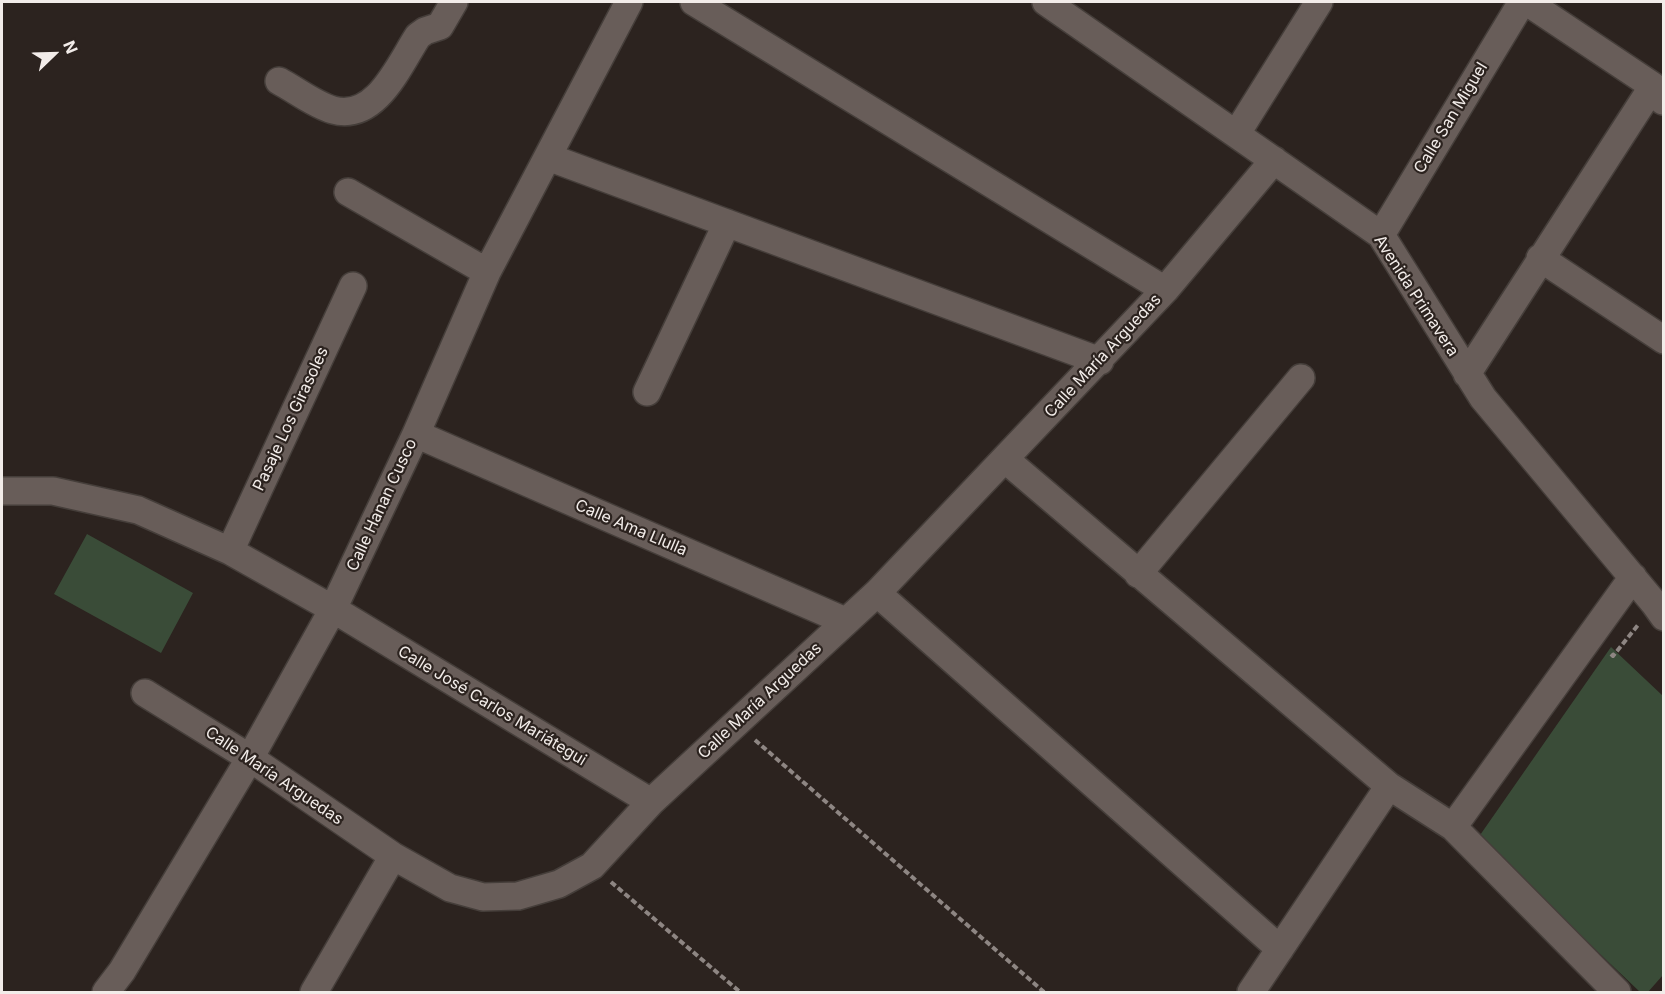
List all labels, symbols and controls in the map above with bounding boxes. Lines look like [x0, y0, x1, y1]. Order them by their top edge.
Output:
north arrow [24, 24, 84, 84]
text: N [59, 37, 82, 56]
street label: Calle San Miguel [1410, 59, 1492, 177]
street label: Avenida Primavera [1370, 232, 1462, 360]
street label: Calle María Arguedas [1041, 290, 1165, 422]
street label: Pasaje Los Girasoles [249, 344, 333, 494]
street label: Calle Hanan Cusco [343, 436, 421, 574]
street label: Calle Ama Llulla [572, 496, 690, 560]
street label: Calle María Arguedas [694, 639, 826, 763]
street label: Calle José Carlos Mariátegui [394, 642, 590, 770]
street label: Calle María Arguedas [202, 723, 346, 829]

